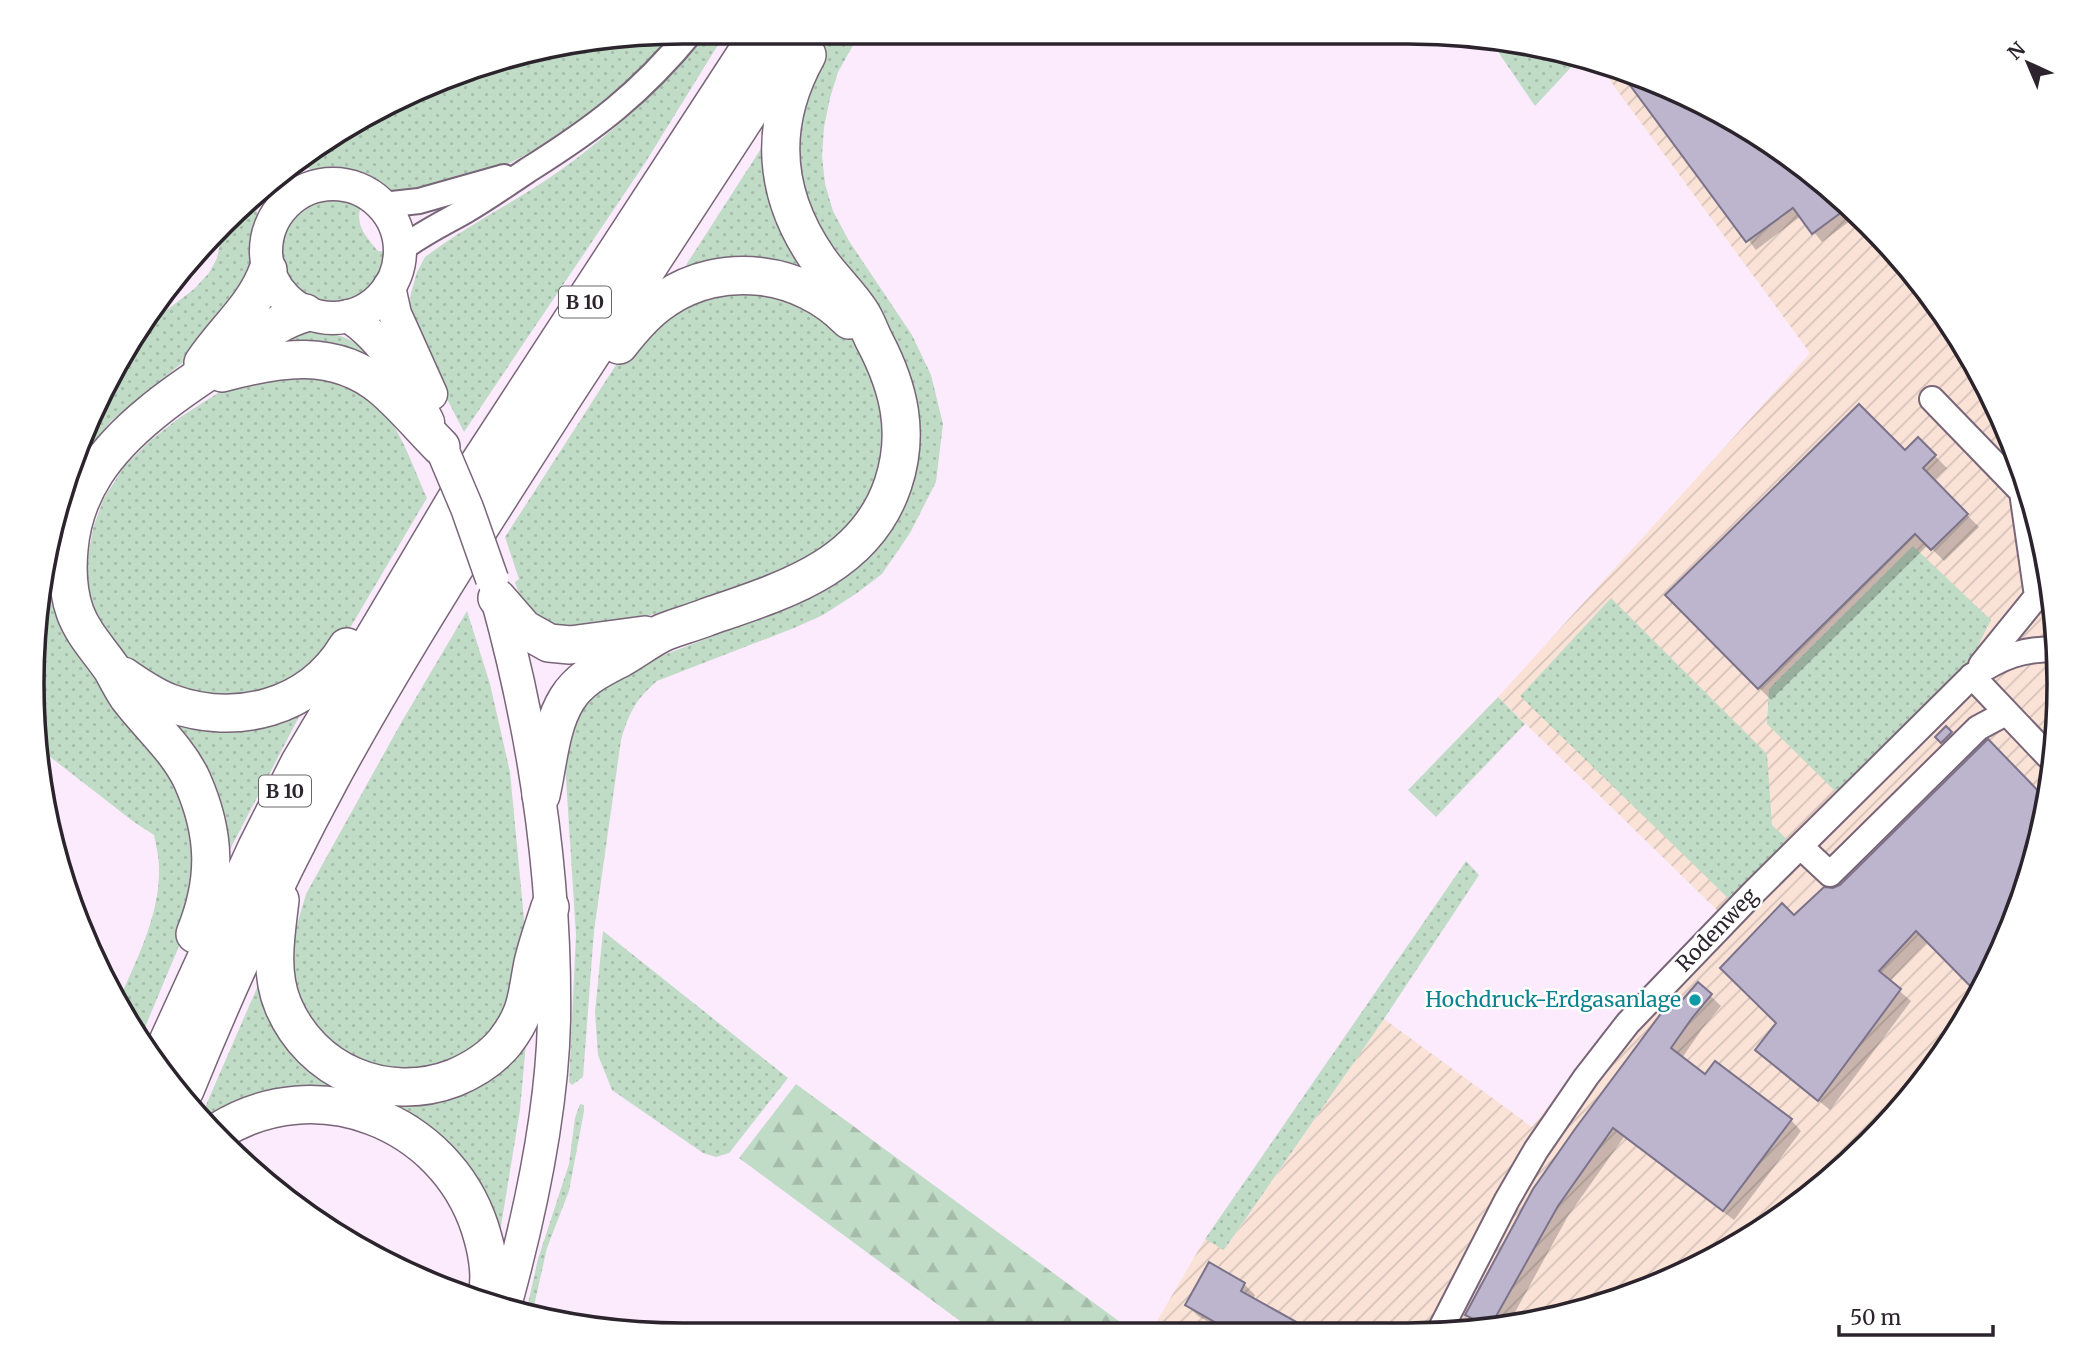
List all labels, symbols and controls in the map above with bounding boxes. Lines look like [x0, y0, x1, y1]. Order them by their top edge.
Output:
north arrow [1993, 28, 2063, 98]
text: N [2002, 37, 2030, 65]
road number: B 10 [559, 286, 611, 318]
road number: B 10 [259, 776, 311, 806]
street label: Rodenweg [1670, 882, 1763, 977]
place label: Hochdruck-Erdgasanlage [1425, 986, 1681, 1013]
marker: Hochdruck-Erdgasanlage [1687, 992, 1703, 1008]
scale bar [1839, 1294, 1993, 1338]
text: 50 m [1850, 1304, 1901, 1331]

